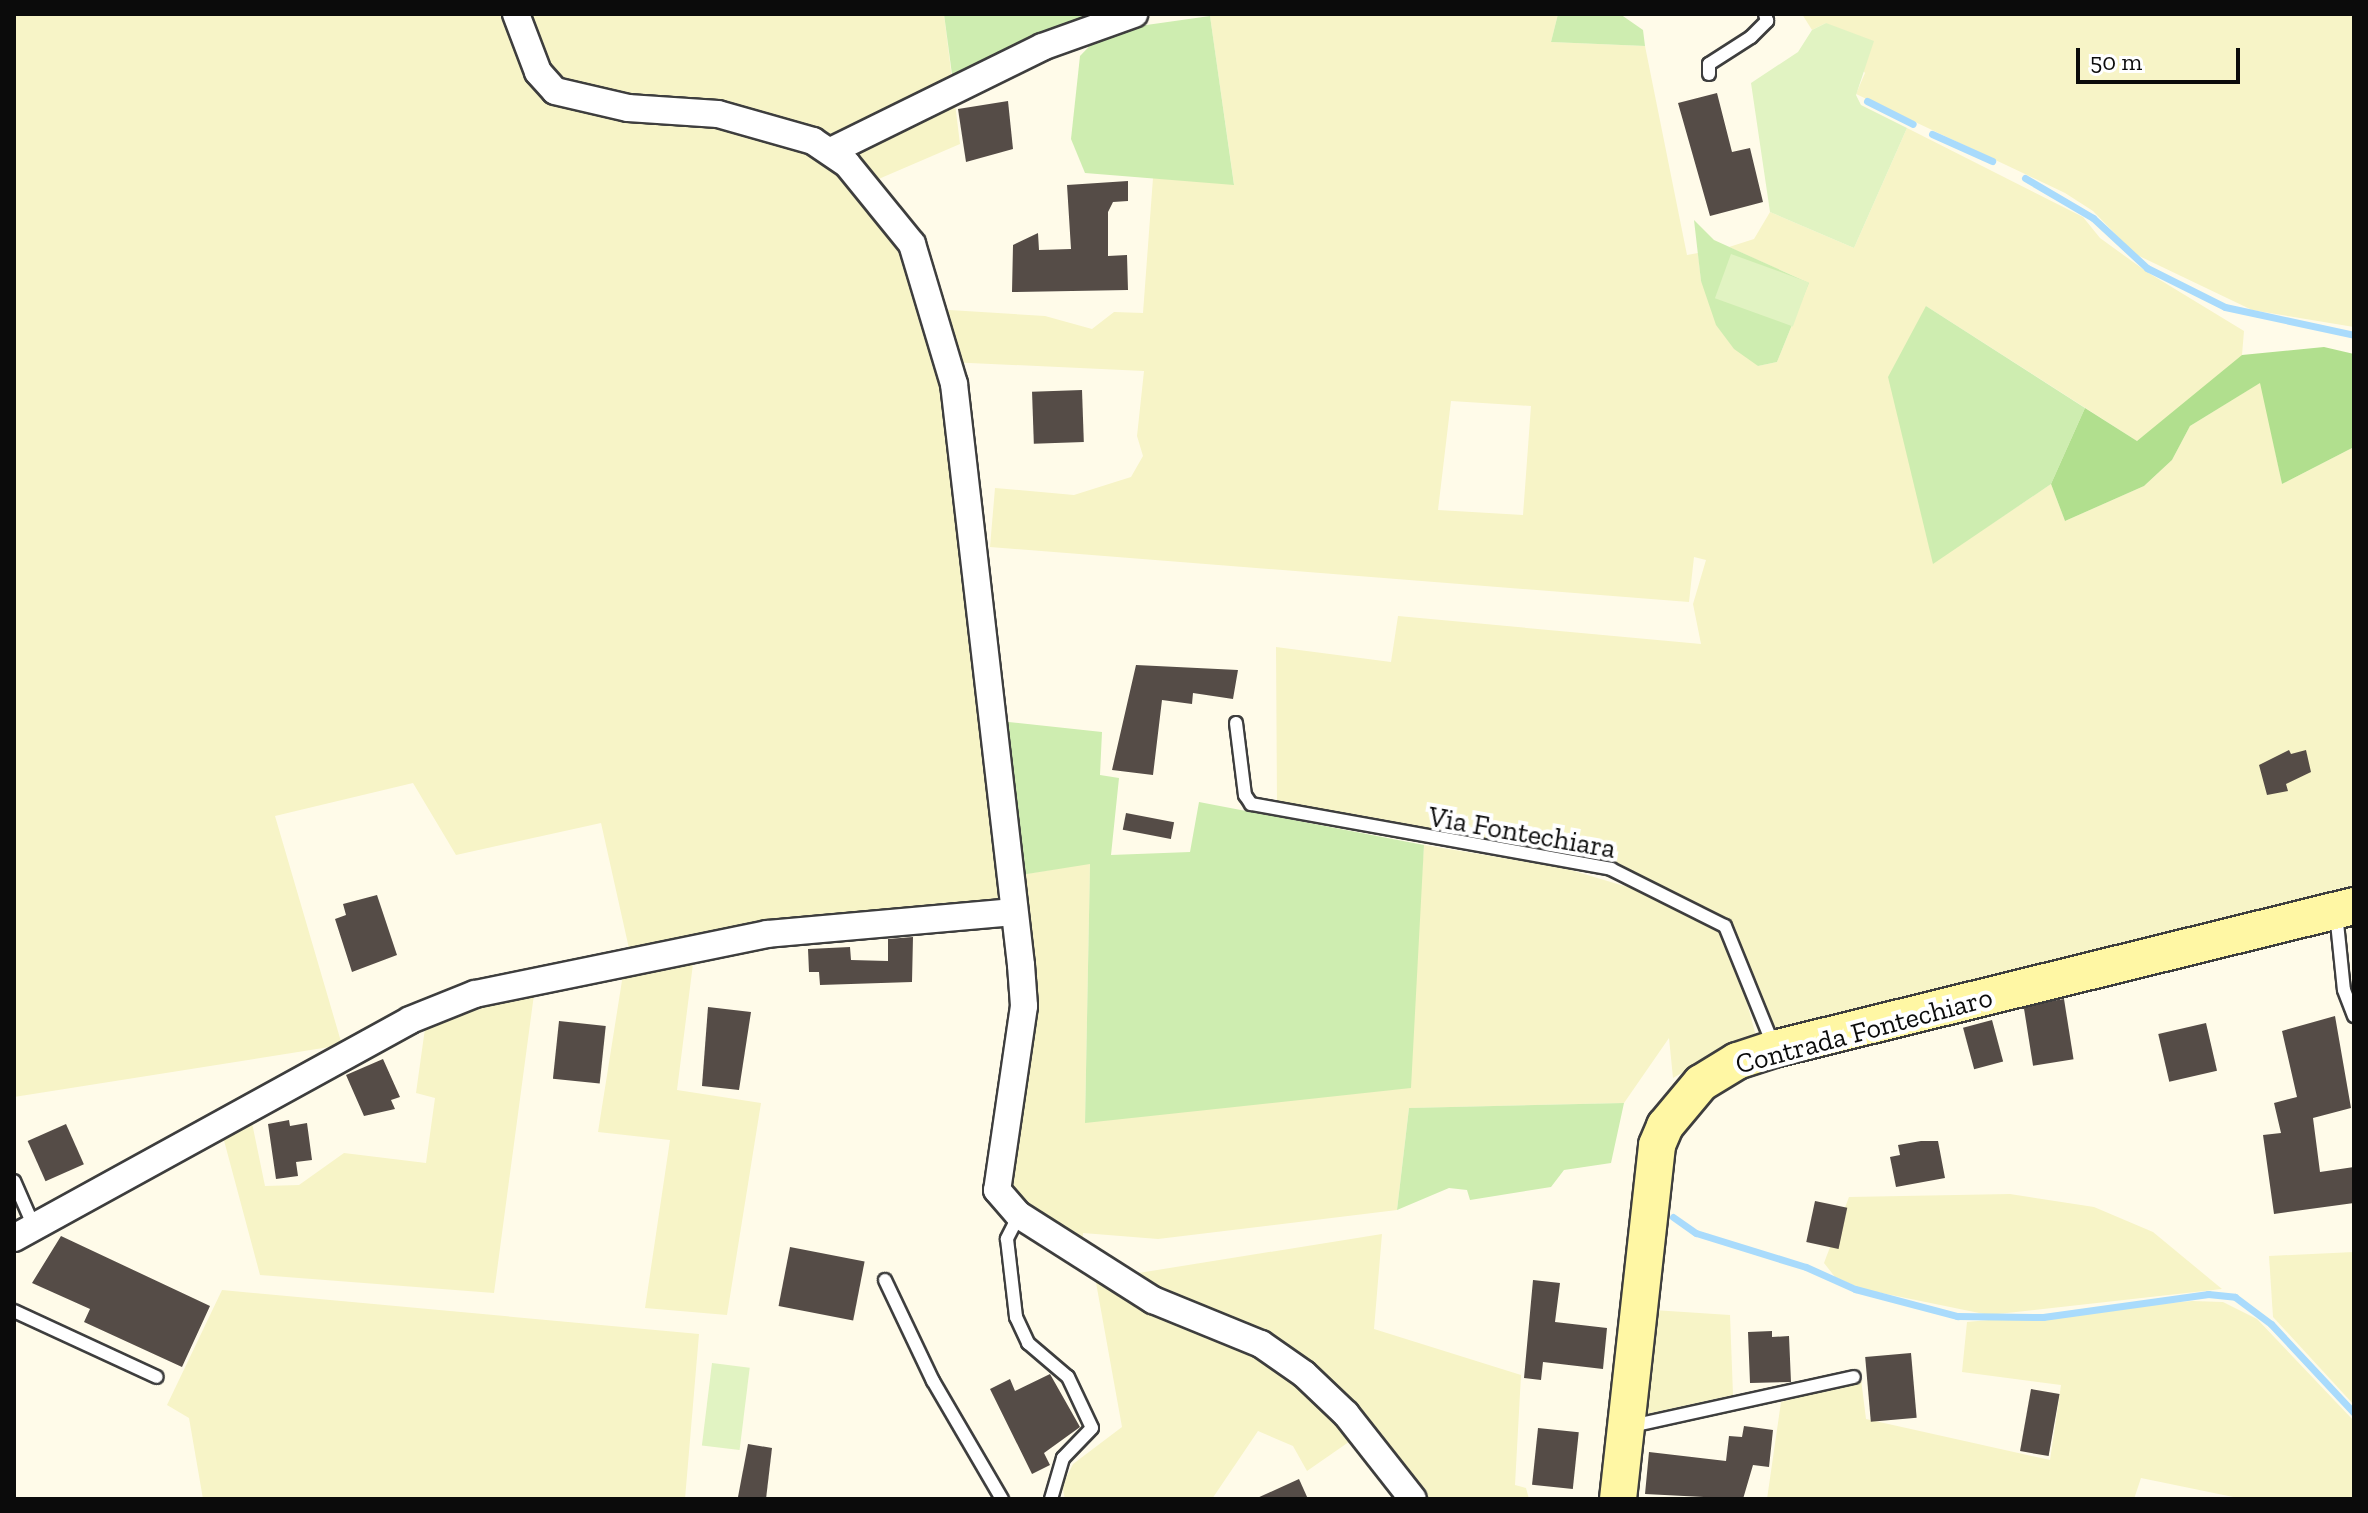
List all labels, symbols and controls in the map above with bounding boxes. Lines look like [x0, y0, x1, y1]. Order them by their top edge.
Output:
scale bar [2080, 32, 2244, 82]
text: 50 m [2090, 47, 2142, 76]
street label: Via Fontechiara [1426, 800, 1618, 866]
street label: Contrada Fontechiaro [1732, 981, 1996, 1081]

